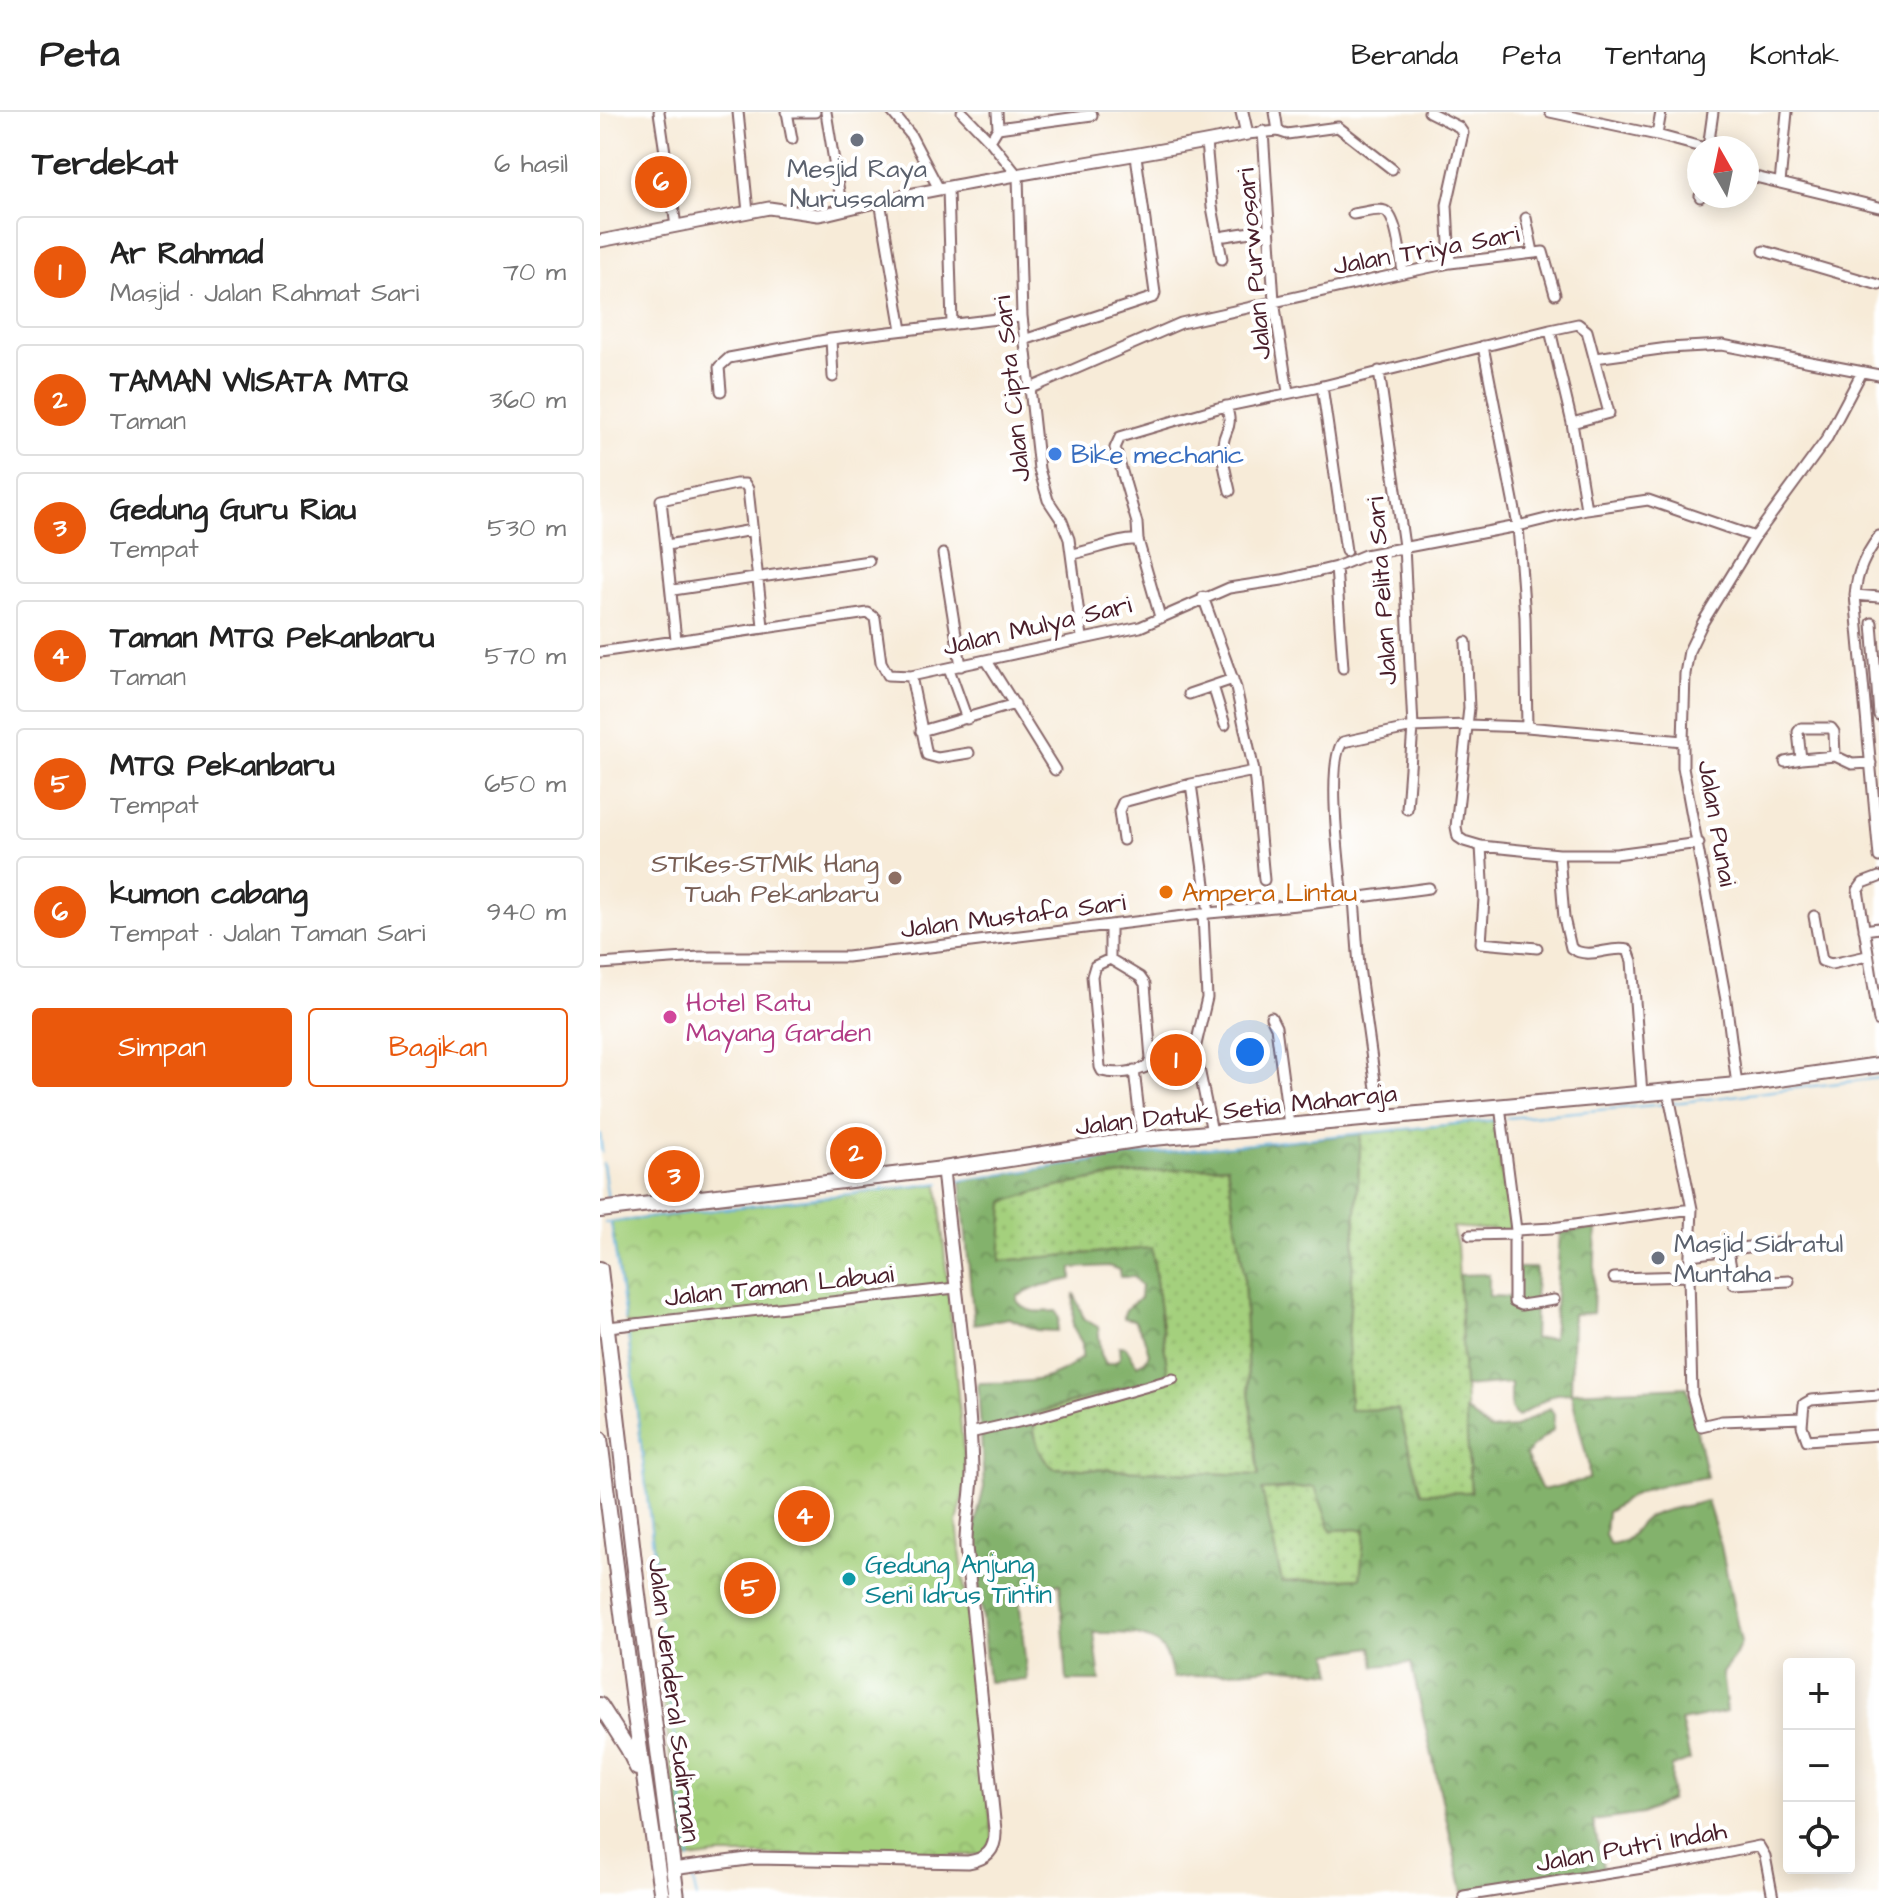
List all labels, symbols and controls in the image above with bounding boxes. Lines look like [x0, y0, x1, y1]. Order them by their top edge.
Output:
text: Peta [40, 29, 120, 81]
text: Beranda [1351, 36, 1458, 75]
text: Peta [1502, 36, 1561, 75]
text: Tentang [1605, 36, 1706, 75]
text: Kontak [1750, 36, 1839, 75]
marker: Mesjid Raya Nurussalam [848, 131, 866, 149]
north arrow [1687, 136, 1759, 208]
text: Terdekat [32, 140, 178, 188]
text: 6 hasil [494, 146, 568, 182]
place label: Mesjid Raya Nurussalam [787, 151, 927, 217]
pin: 6 [635, 152, 687, 212]
street label: Jalan Purwosari [1228, 167, 1280, 361]
street label: Jalan Triya Sari [1330, 216, 1522, 286]
text: Ar Rahmad [110, 233, 263, 275]
text: 1 [58, 254, 62, 290]
text: 70 m [503, 254, 566, 290]
text: Masjid · Jalan Rahmat Sari [110, 275, 419, 311]
street label: Jalan Cipta Sari [984, 294, 1040, 484]
text: TAMAN WISATA MTQ [110, 361, 409, 403]
text: 2 [53, 382, 67, 418]
text: 360 m [489, 382, 566, 418]
text: Taman [110, 403, 186, 439]
place label: Bike mechanic [1071, 437, 1244, 473]
marker: Bike mechanic [1046, 445, 1064, 463]
text: Gedung Guru Riau [110, 489, 356, 531]
street label: Jalan Pelita Sari [1357, 495, 1407, 686]
text: 3 [53, 510, 67, 546]
text: 530 m [487, 510, 566, 546]
text: Tempat [110, 531, 199, 567]
street label: Jalan Mulya Sari [939, 587, 1136, 667]
text: Taman MTQ Pekanbaru [110, 617, 434, 659]
text: 4 [51, 638, 69, 674]
text: 570 m [485, 638, 566, 674]
text: Taman [110, 659, 186, 695]
text: MTQ Pekanbaru [110, 745, 335, 787]
street label: Jalan Punai [1688, 757, 1746, 889]
text: 5 [51, 766, 69, 802]
text: 650 m [484, 766, 566, 802]
text: Tempat [110, 787, 199, 823]
place label: STIKes-STMIK Hang Tuah Pekanbaru [651, 846, 879, 912]
marker: STIKes-STMIK Hang Tuah Pekanbaru [886, 869, 904, 887]
text: kumon cabang [110, 873, 308, 915]
place label: Ampera Lintau [1182, 875, 1357, 911]
marker: Ampera Lintau [1157, 883, 1175, 901]
street label: Jalan Mustafa Sari [899, 884, 1128, 948]
text: 6 [52, 894, 68, 930]
text: 940 m [486, 894, 566, 930]
text: Tempat · Jalan Taman Sari [110, 915, 425, 951]
place label: Hotel Ratu Mayang Garden [686, 985, 871, 1053]
button: Simpan [32, 1008, 292, 1087]
button: Bagikan [308, 1008, 568, 1087]
marker: Hotel Ratu Mayang Garden [661, 1008, 679, 1026]
pin: 1 [1150, 1030, 1202, 1090]
your location [1230, 1032, 1270, 1072]
street label: Jalan Datuk Setia Maharaja [1074, 1075, 1399, 1145]
pin: 2 [830, 1123, 882, 1183]
pin: 3 [648, 1146, 700, 1206]
place label: Masjid Sidratul Muntaha [1674, 1226, 1843, 1292]
marker: Masjid Sidratul Muntaha [1649, 1249, 1667, 1267]
street label: Jalan Taman Labuai [663, 1256, 896, 1316]
pin: 4 [778, 1486, 830, 1546]
place label: Gedung Anjung Seni Idrus Tintin [865, 1547, 1052, 1613]
street label: Jalan Jenderal Sudirman [639, 1556, 709, 1844]
pin: 5 [724, 1558, 776, 1618]
marker: Gedung Anjung Seni Idrus Tintin [840, 1570, 858, 1588]
map controls [1783, 1658, 1855, 1874]
button: + [1783, 1658, 1855, 1730]
button: − [1783, 1730, 1855, 1802]
button: locate [1783, 1802, 1855, 1874]
street label: Jalan Putri Indah [1533, 1812, 1729, 1881]

